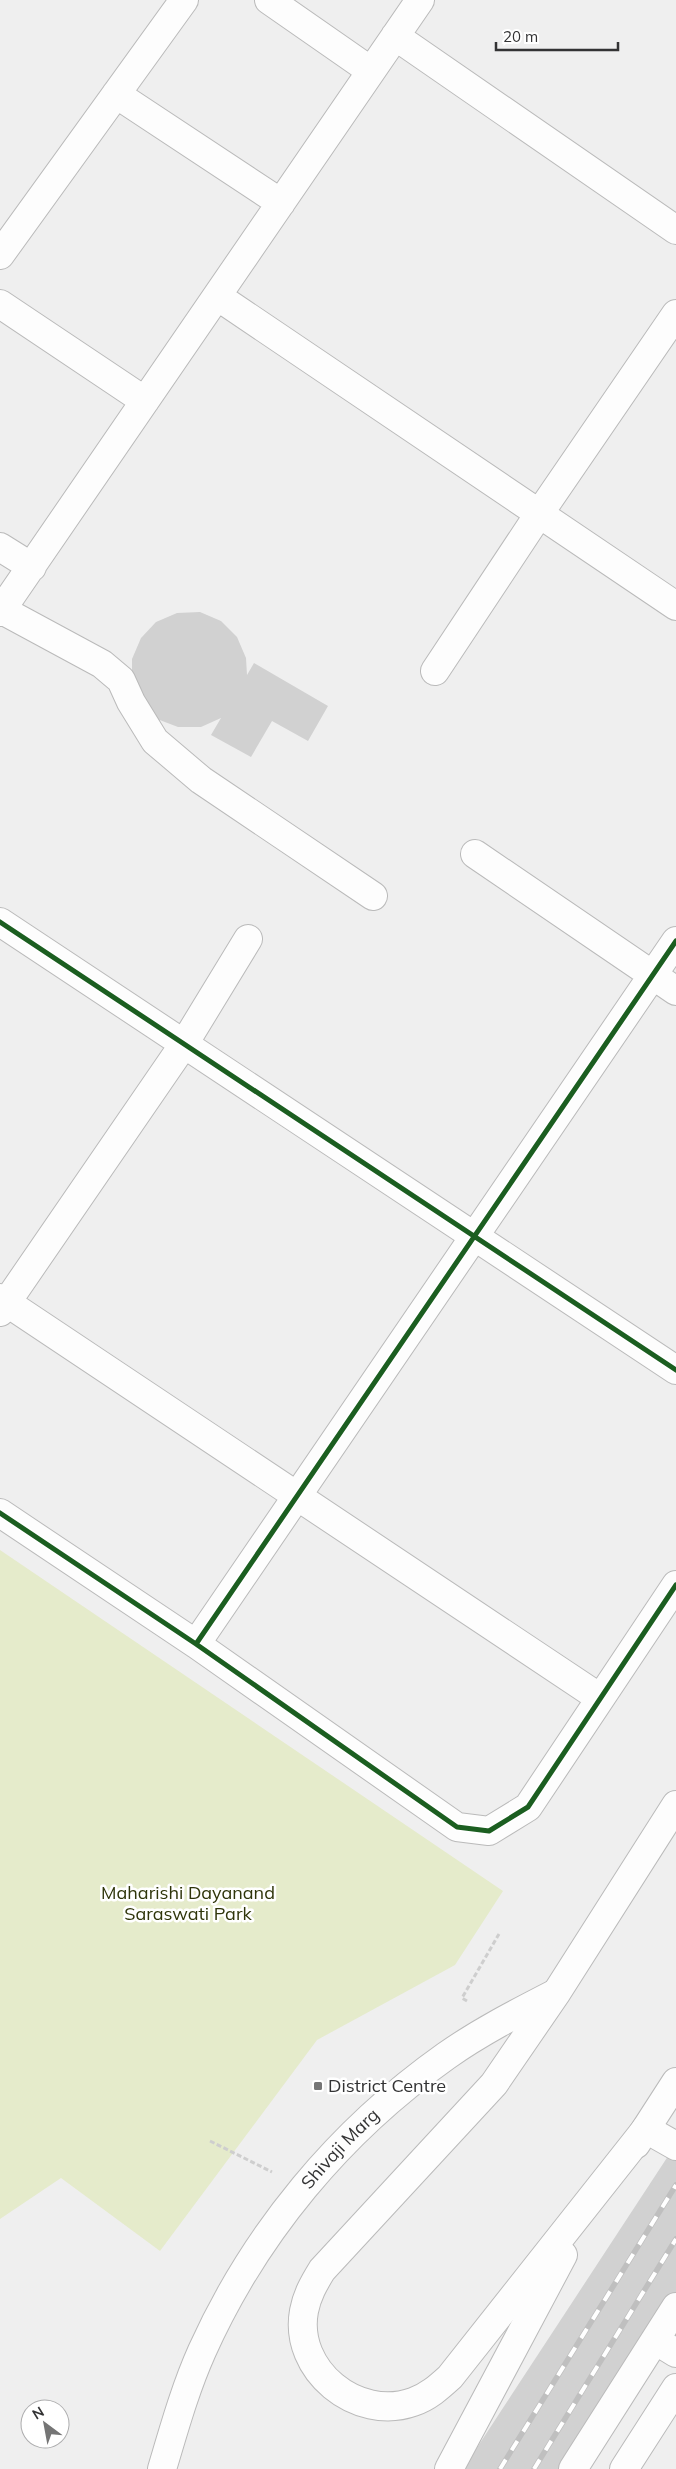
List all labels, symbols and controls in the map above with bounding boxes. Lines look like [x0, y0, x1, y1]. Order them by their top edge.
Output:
scale bar [496, 20, 618, 52]
text: 20 m [503, 27, 538, 46]
park label: Maharishi Dayanand Saraswati Park [101, 1881, 275, 1925]
place label: District Centre [328, 2074, 446, 2097]
marker: District Centre [312, 2080, 324, 2092]
street label: Shivaji Marg [296, 2103, 384, 2193]
north arrow [20, 2399, 70, 2449]
text: N [29, 2403, 47, 2423]

